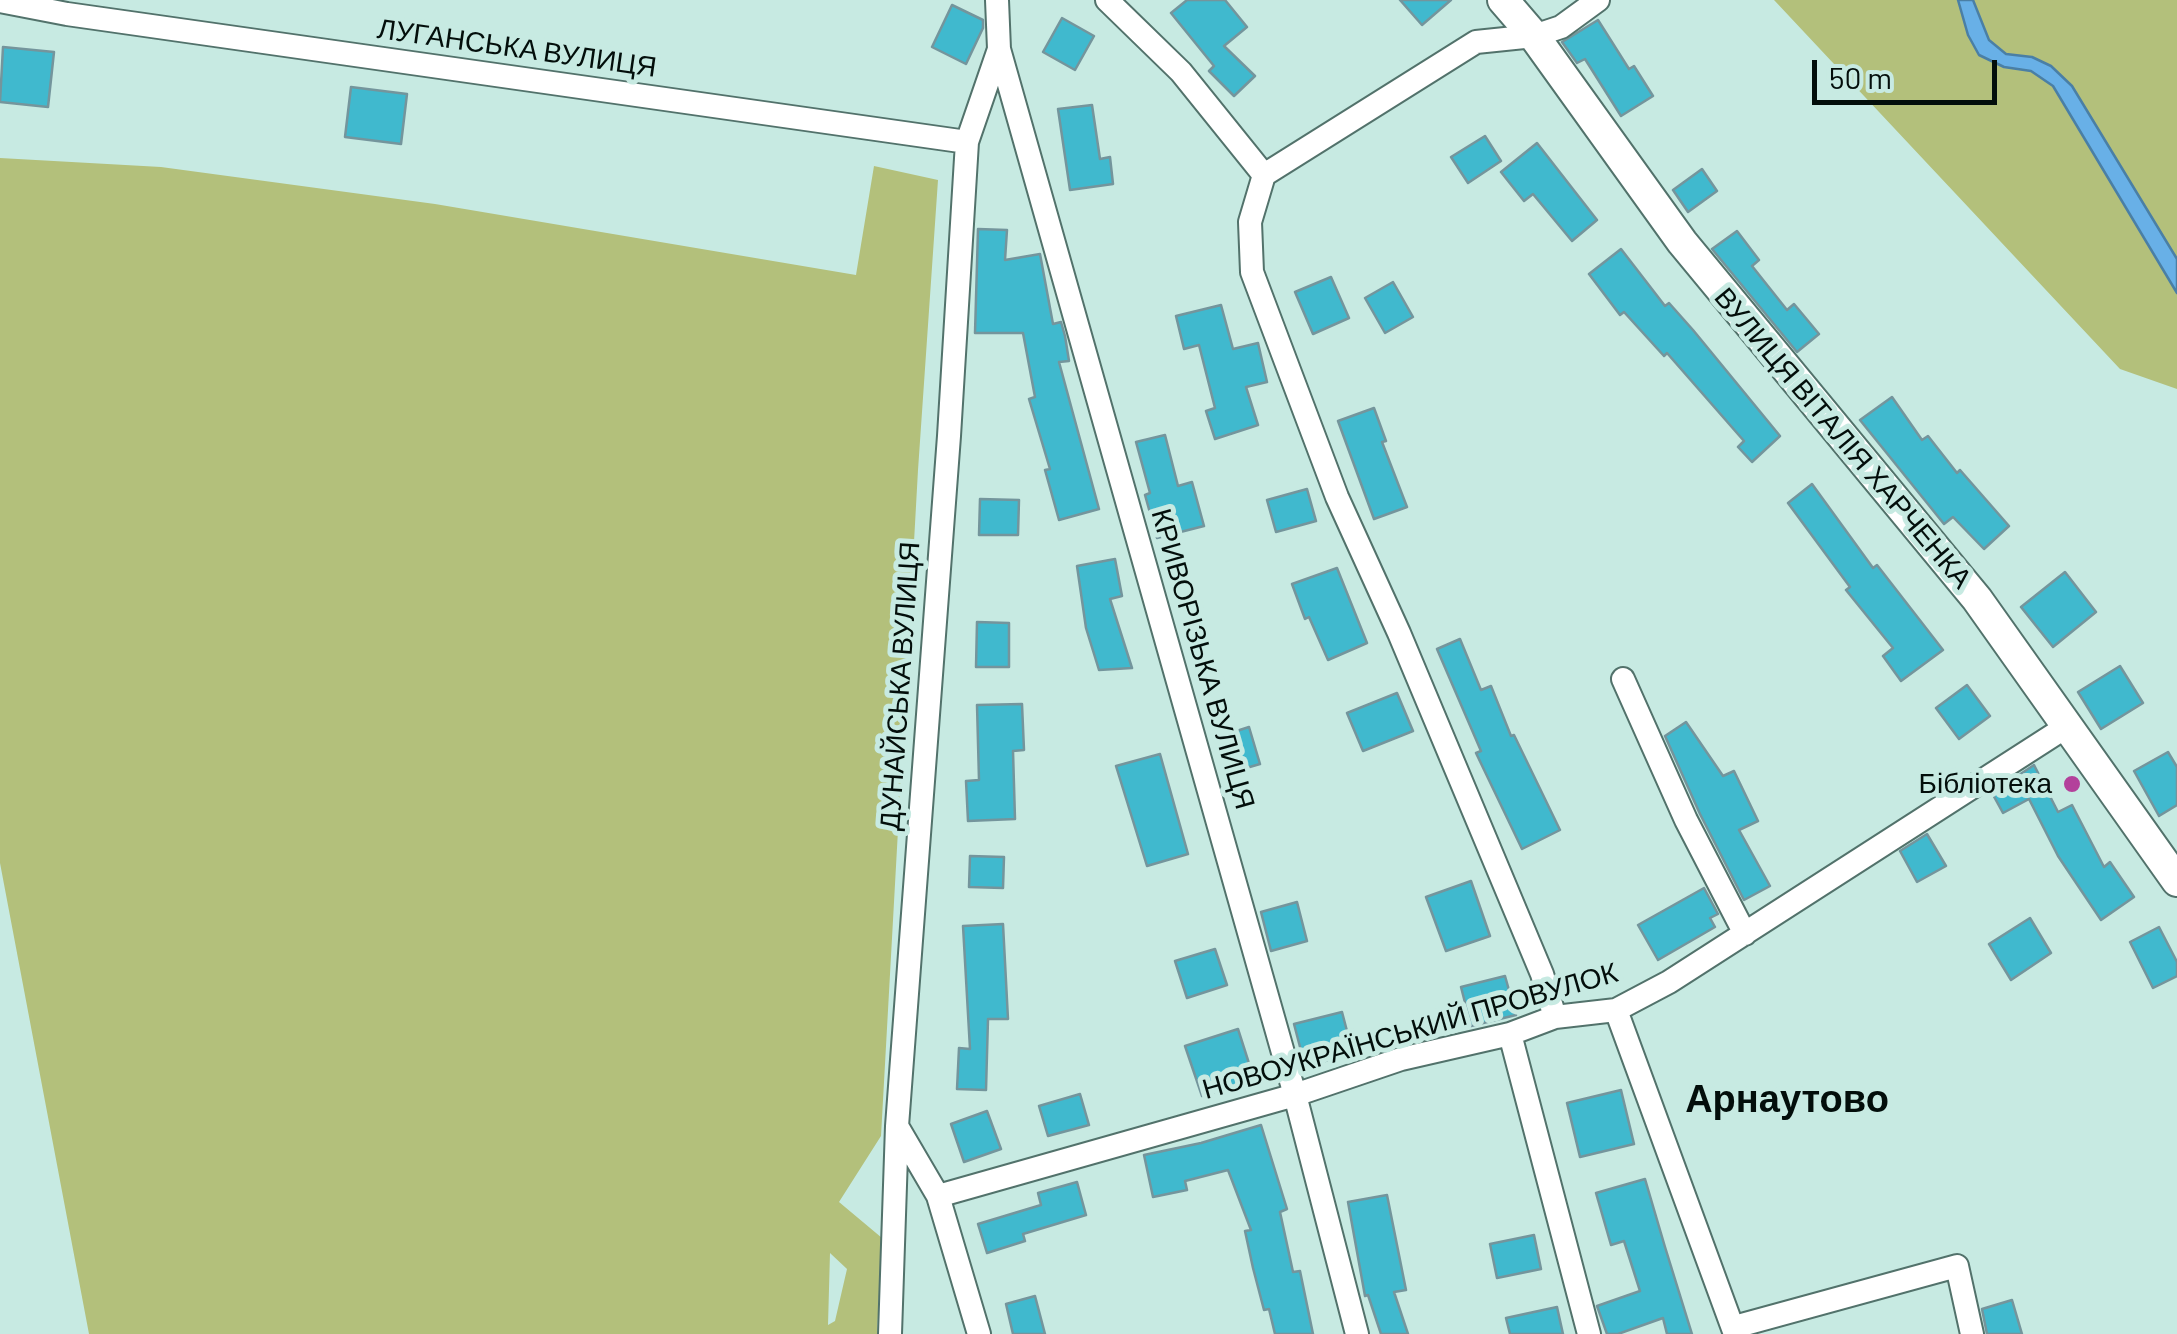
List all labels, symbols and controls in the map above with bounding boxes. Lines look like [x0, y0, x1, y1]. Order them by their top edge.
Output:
street label: ЛУГАНСЬКА ВУЛИЦЯ [375, 12, 659, 84]
scale bar [1817, 40, 2002, 102]
text: 50 m [1829, 59, 1892, 95]
street label: ВУЛИЦЯ ВІТАЛІЯ ХАРЧЕНКА [1707, 281, 1979, 595]
street label: КРИВОРІЗЬКА ВУЛИЦЯ [1144, 505, 1262, 813]
street label: ДУНАЙСЬКА ВУЛИЦЯ [873, 541, 927, 831]
place label: Бібліотека [1919, 767, 2052, 801]
marker: Бібліотека [2061, 773, 2083, 795]
street label: НОВОУКРАЇНСЬКИЙ ПРОВУЛОК [1199, 956, 1621, 1106]
district label: Арнаутово [1685, 1076, 1889, 1122]

